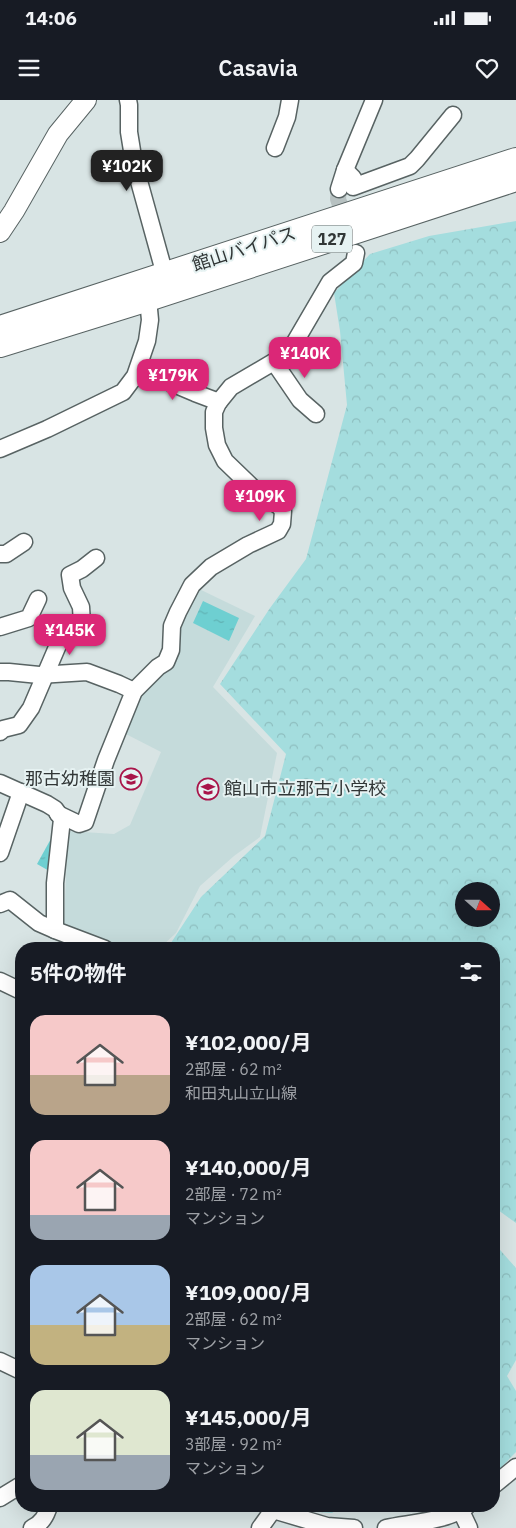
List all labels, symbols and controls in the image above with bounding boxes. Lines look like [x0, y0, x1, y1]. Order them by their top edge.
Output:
text: 14:06 [25, 6, 77, 30]
text: Casavia [218, 53, 298, 82]
icon: menu [15, 54, 43, 82]
icon: heart [473, 54, 501, 82]
pin: ¥102K [92, 149, 162, 192]
text: ¥102K [102, 156, 152, 176]
street label: 館山バイパス [189, 221, 299, 276]
road number: 127 [312, 226, 352, 252]
pin: ¥140K [270, 336, 340, 379]
text: ¥140K [280, 343, 330, 363]
pin: ¥179K [138, 358, 208, 401]
text: ¥179K [148, 365, 198, 385]
pin: ¥109K [225, 480, 295, 522]
text: ¥109K [235, 486, 285, 506]
pin: ¥145K [35, 614, 105, 656]
text: ¥145K [45, 620, 95, 640]
place label: 那古幼稚園 [25, 767, 115, 790]
school or university icon: 那古幼稚園 [119, 767, 143, 791]
school or university icon: 館山市立那古小学校 [196, 777, 220, 801]
place label: 館山市立那古小学校 [224, 777, 386, 800]
north arrow [455, 882, 500, 928]
map controls [455, 882, 500, 927]
icon: filters [457, 958, 485, 986]
text: 5件の物件 [30, 959, 127, 987]
text: ¥102,000/月 [185, 1028, 311, 1056]
icon: home [70, 1035, 130, 1095]
text: 2部屋 · 62 m² [185, 1059, 282, 1079]
text: 和田丸山立山線 [185, 1083, 297, 1103]
text: ¥140,000/月 [185, 1153, 311, 1181]
icon: home [70, 1160, 130, 1220]
text: 2部屋 · 72 m² [185, 1184, 282, 1204]
text: マンション [185, 1208, 265, 1228]
text: ¥109,000/月 [185, 1278, 311, 1306]
icon: home [70, 1285, 130, 1345]
text: 2部屋 · 62 m² [185, 1309, 282, 1329]
text: マンション [185, 1333, 265, 1353]
text: ¥145,000/月 [185, 1403, 311, 1431]
icon: home [70, 1410, 130, 1470]
text: 3部屋 · 92 m² [185, 1434, 282, 1454]
text: マンション [185, 1458, 265, 1478]

